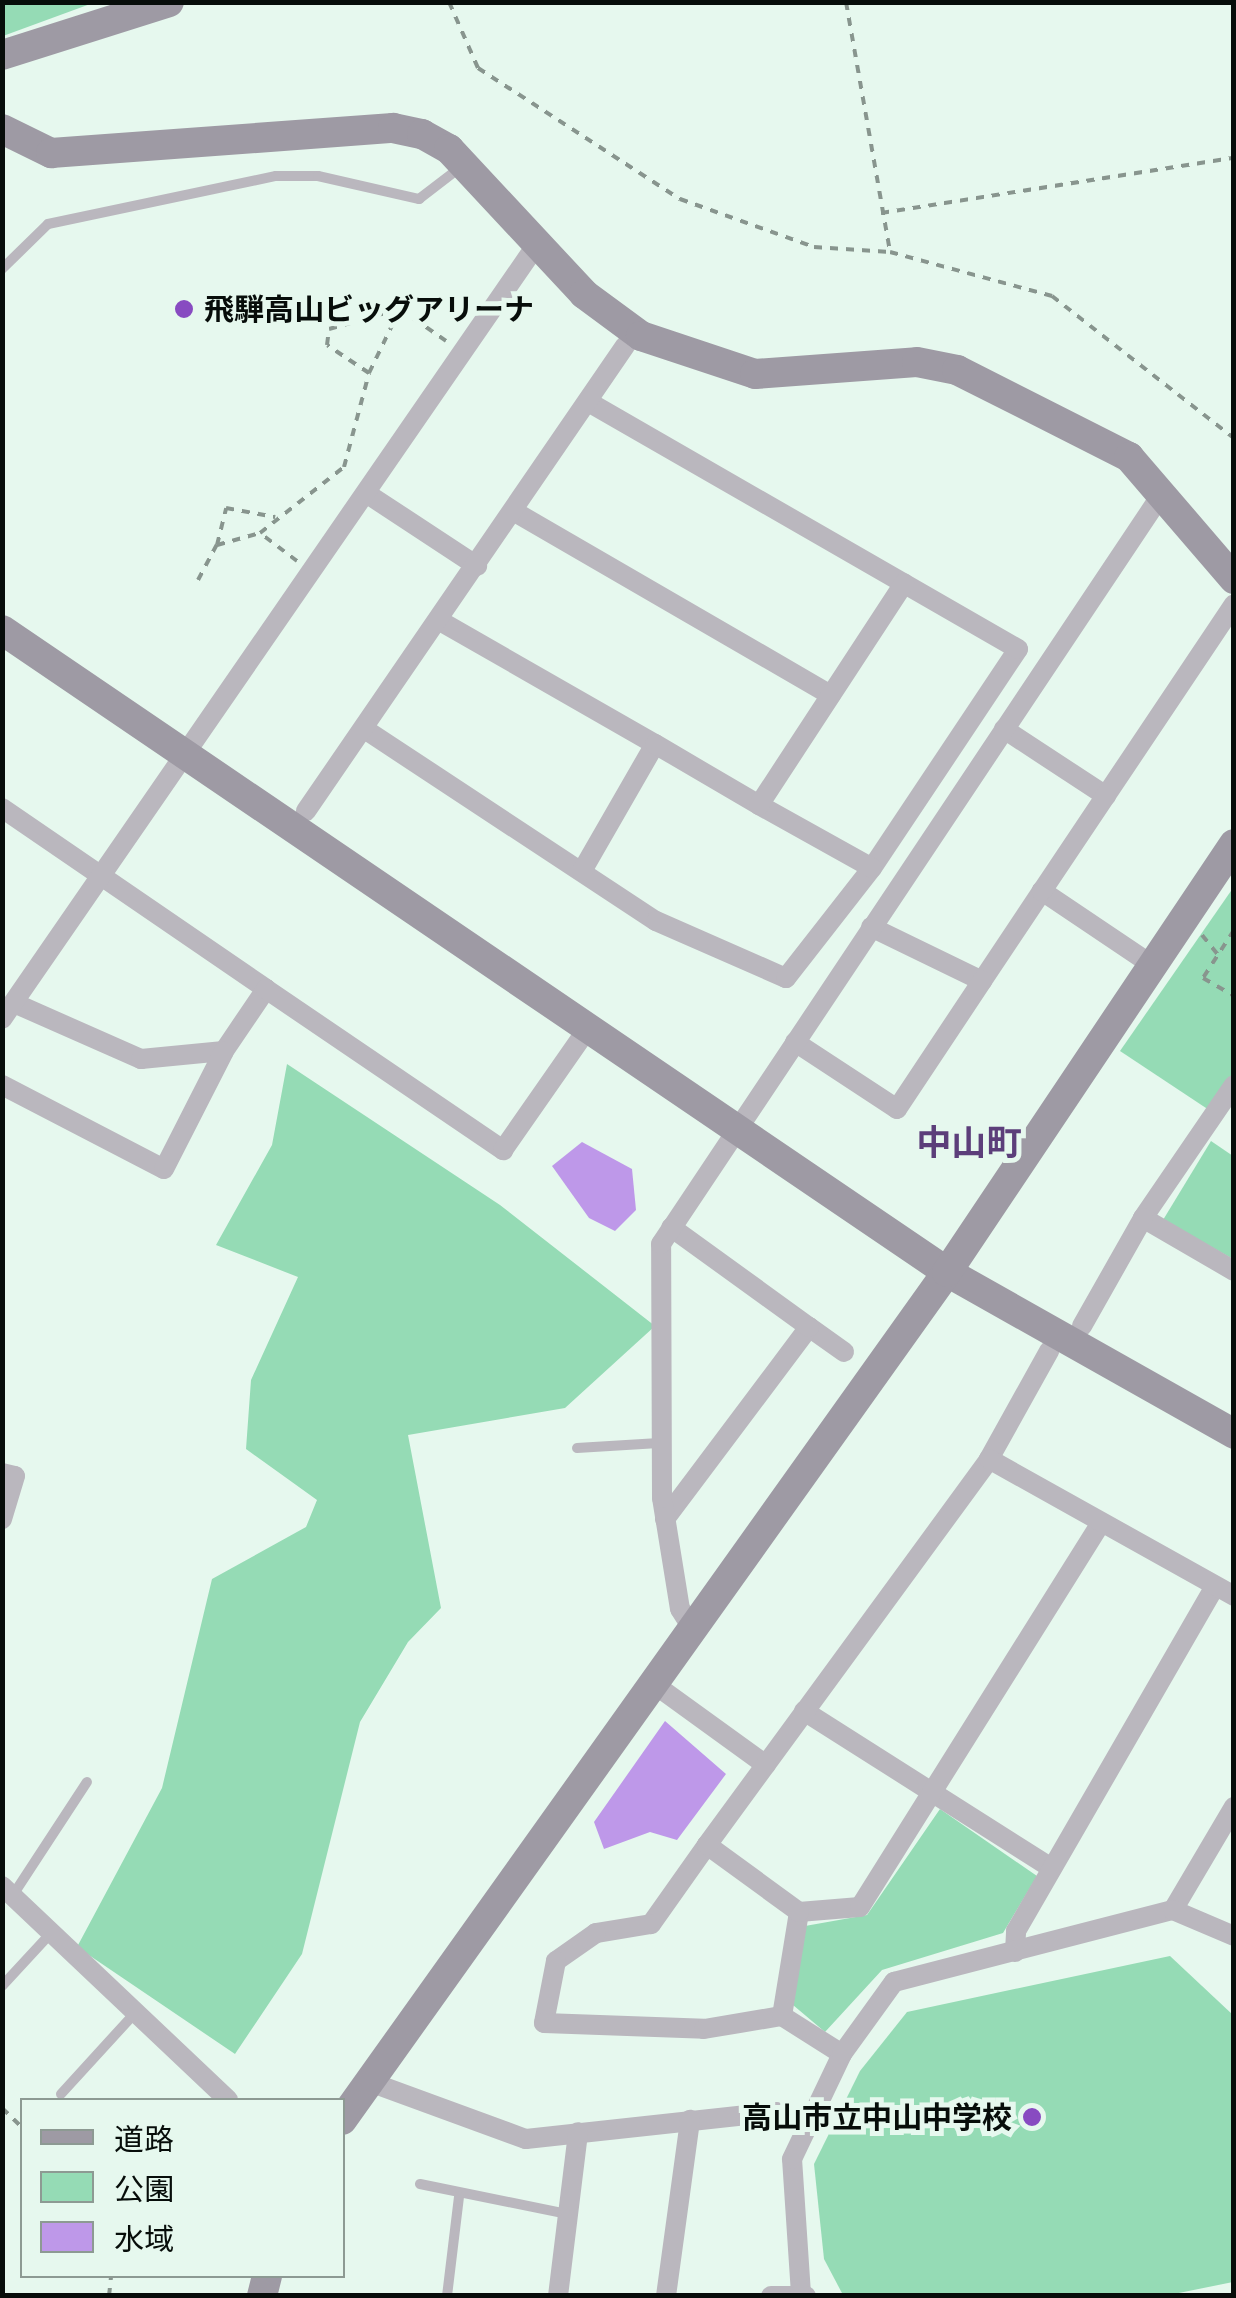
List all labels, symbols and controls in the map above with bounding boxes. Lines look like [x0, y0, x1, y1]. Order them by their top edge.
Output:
place label: 飛騨高山ビッグアリーナ [204, 291, 534, 327]
marker: 飛騨高山ビッグアリーナ [173, 298, 195, 320]
district label: 中山町 [917, 1121, 1021, 1163]
legend [20, 2098, 345, 2278]
place label: 高山市立中山中学校 [742, 2099, 1012, 2135]
marker: 高山市立中山中学校 [1021, 2106, 1043, 2128]
text: 道路 [114, 2119, 174, 2158]
text: 公園 [114, 2169, 174, 2208]
text: 水域 [114, 2219, 174, 2258]

